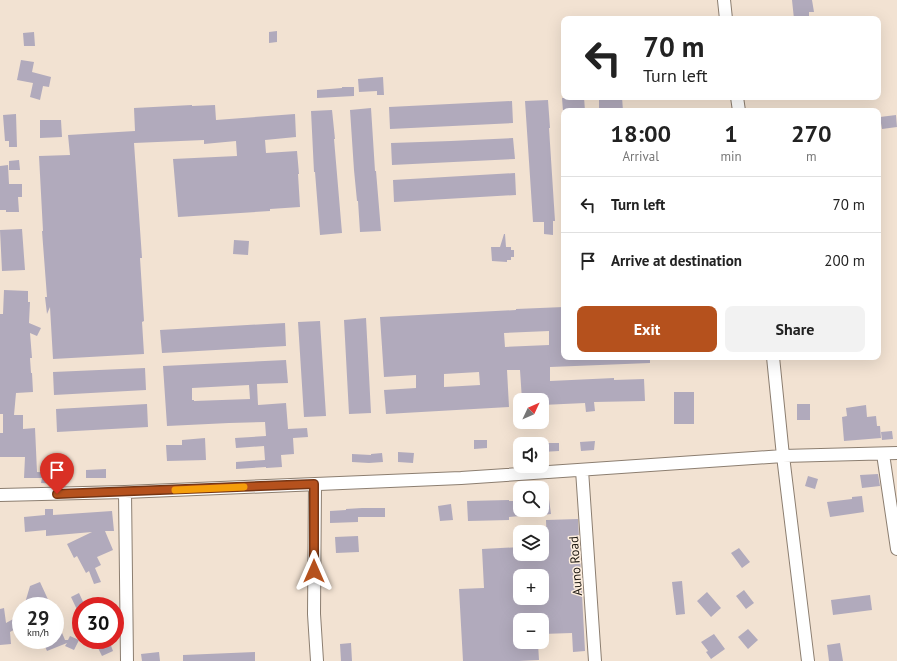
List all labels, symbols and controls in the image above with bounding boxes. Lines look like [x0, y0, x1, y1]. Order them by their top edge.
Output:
text: 70 m [643, 28, 704, 65]
icon: left [577, 32, 629, 84]
text: Turn left [643, 64, 708, 87]
text: 18:00 [610, 118, 671, 149]
text: 1 [724, 118, 738, 149]
text: 270 [791, 118, 832, 149]
text: Arrival [623, 148, 659, 165]
text: min [720, 148, 742, 165]
text: m [806, 148, 817, 165]
icon: left [577, 194, 599, 216]
text: Turn left [611, 195, 665, 214]
text: 70 m [832, 195, 865, 214]
icon: arrive [577, 250, 599, 272]
text: Arrive at destination [611, 251, 742, 270]
text: 200 m [824, 251, 865, 270]
button: Exit [577, 306, 717, 352]
button: Share [725, 306, 865, 352]
north arrow [513, 393, 549, 429]
map controls [513, 393, 549, 649]
button: sound [513, 437, 549, 473]
pin [40, 453, 74, 494]
icon: arrive [46, 459, 68, 481]
button: search [513, 481, 549, 517]
button: layers [513, 525, 549, 561]
street label: Auno Road [565, 536, 586, 596]
position arrow [293, 550, 335, 592]
button: + [513, 569, 549, 605]
speed limit sign: 30 [72, 597, 124, 649]
text: 29 [27, 605, 49, 631]
button: − [513, 613, 549, 649]
text: km/h [27, 626, 49, 639]

